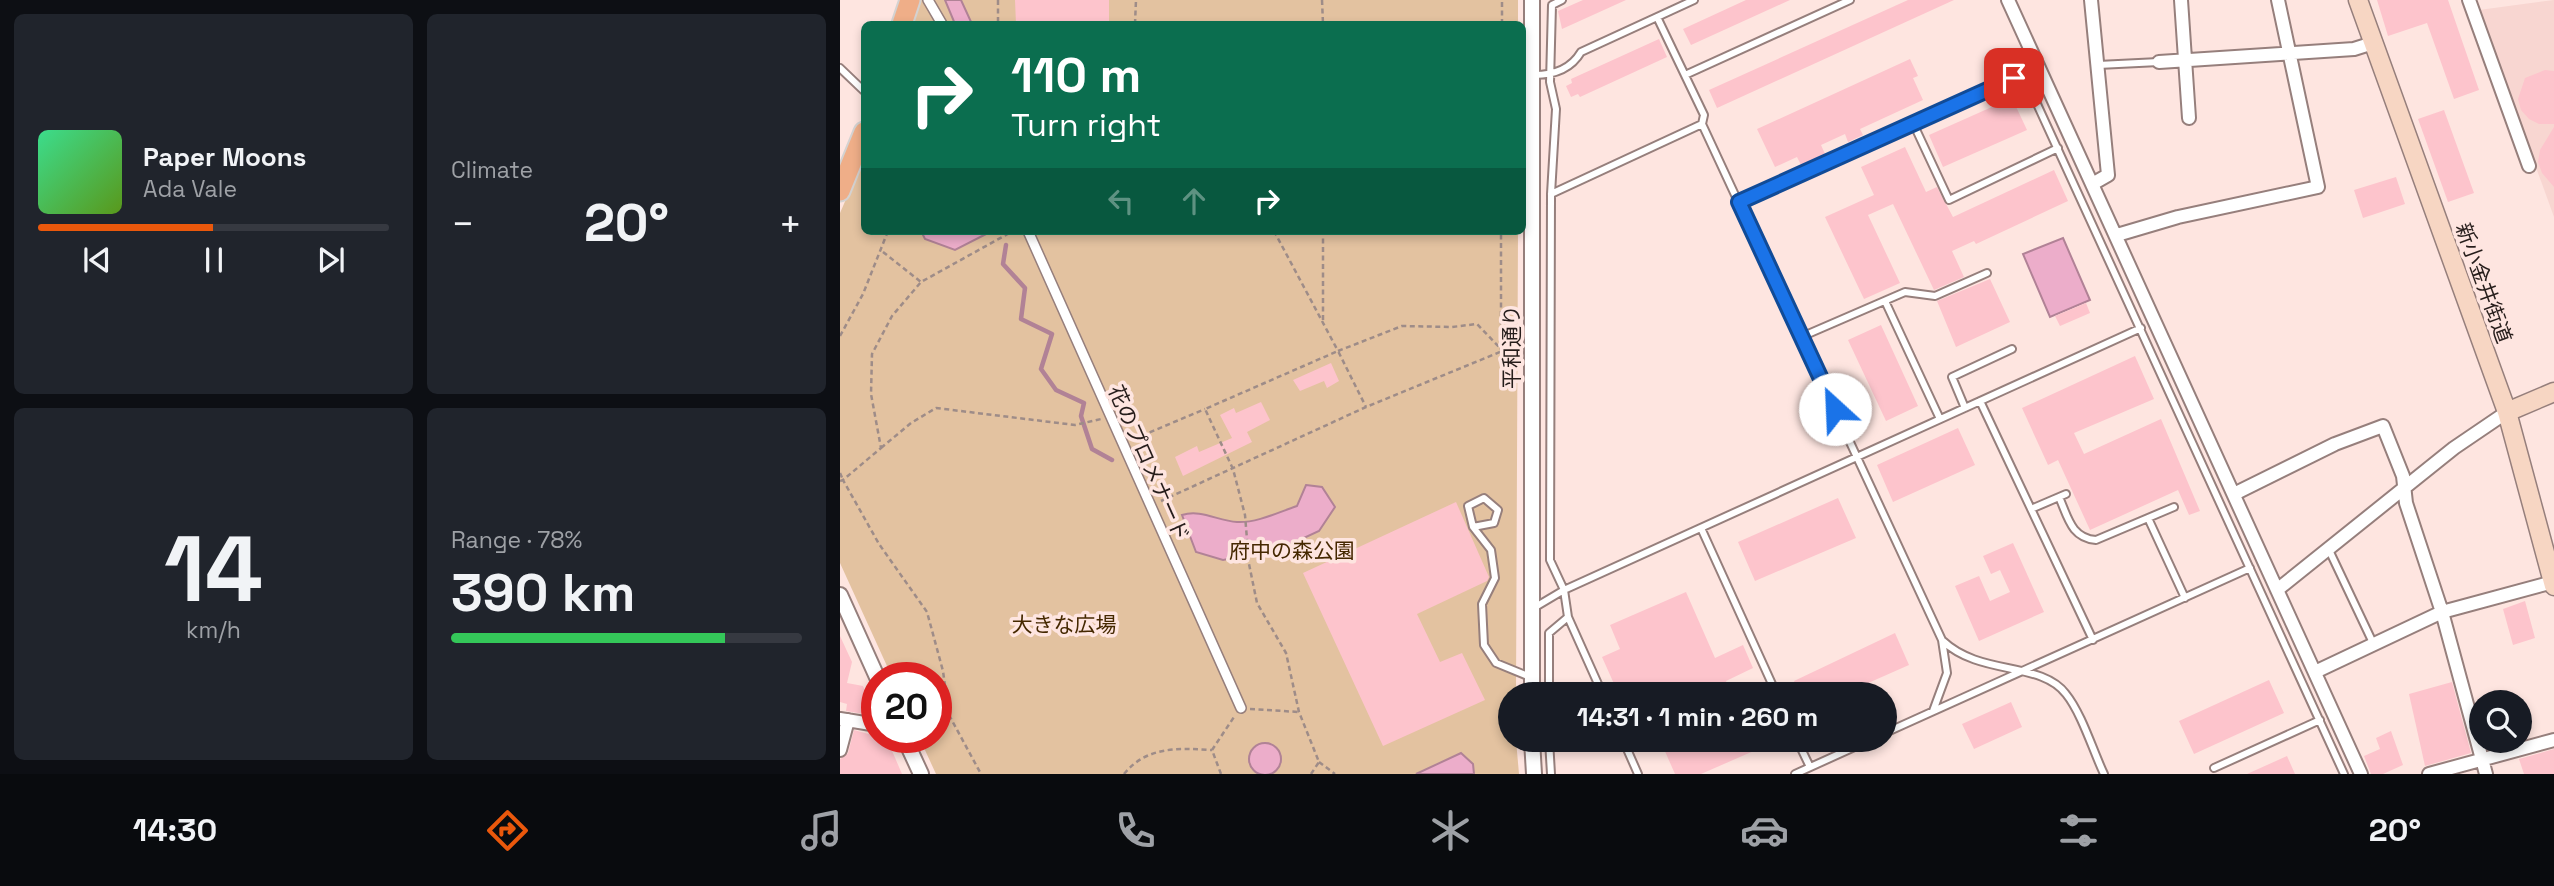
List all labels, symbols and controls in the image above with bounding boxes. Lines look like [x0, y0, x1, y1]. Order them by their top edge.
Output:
text: 110 m [1011, 44, 1141, 106]
pin [1984, 48, 2044, 108]
icon: right [896, 49, 987, 140]
icon: arrive [1995, 59, 2033, 97]
text: Turn right [1011, 105, 1161, 145]
text: Paper Moons [143, 140, 306, 174]
text: Climate [451, 155, 533, 185]
text: Ada Vale [143, 174, 237, 204]
icon: left [1102, 182, 1140, 220]
icon: ahead [1175, 182, 1213, 220]
icon: right [1248, 182, 1286, 220]
text: 20° [584, 190, 669, 256]
text: − [451, 200, 475, 248]
text: + [778, 200, 802, 248]
street label: 新小金井街道 [2450, 219, 2518, 347]
icon: previous [78, 241, 116, 279]
icon: pause [195, 241, 233, 279]
icon: next [312, 241, 350, 279]
street label: 平和通り [1498, 305, 1525, 389]
position arrow [1798, 372, 1872, 446]
street label: 花のプロメナード [1103, 381, 1195, 545]
text: 14 [164, 511, 263, 628]
text: Range · 78% [451, 525, 582, 555]
park label: 府中の森公園 [1229, 537, 1355, 564]
text: 390 km [451, 560, 635, 626]
park label: 大きな広場 [1012, 611, 1117, 638]
text: km/h [186, 615, 241, 645]
speed limit sign: 20 [861, 662, 952, 753]
map controls [2469, 690, 2532, 753]
button: search [2469, 690, 2532, 753]
text: 14:31 · 1 min · 260 m [1577, 700, 1818, 734]
icon: directions [483, 806, 532, 855]
icon: music [797, 806, 846, 855]
icon: phone [1111, 806, 1160, 855]
icon: climate [1426, 806, 1475, 855]
icon: car [1740, 806, 1789, 855]
icon: filters [2054, 806, 2103, 855]
text: 14:30 [133, 810, 217, 850]
text: 20° [2369, 810, 2421, 850]

